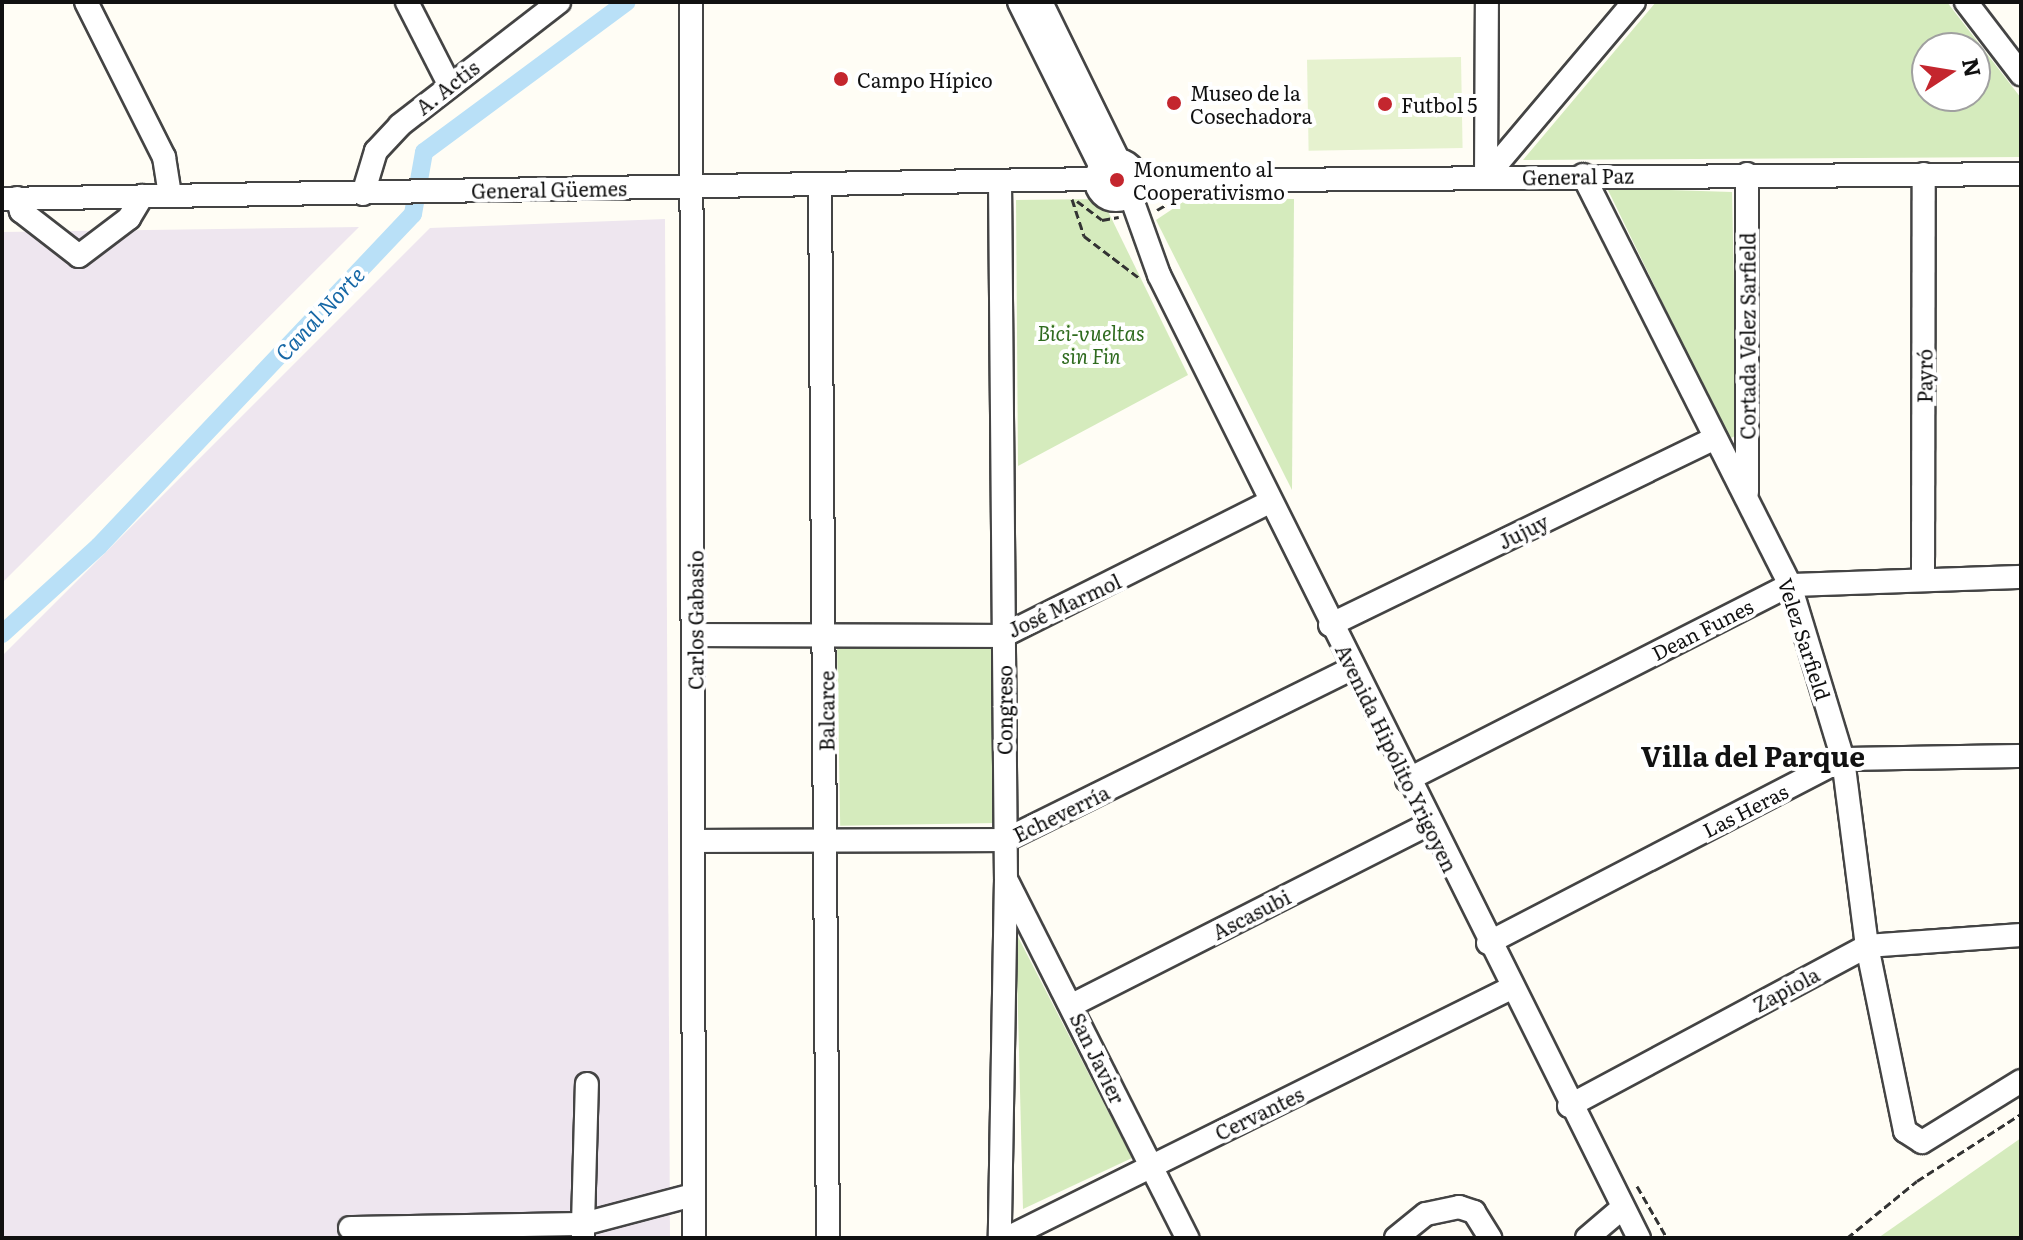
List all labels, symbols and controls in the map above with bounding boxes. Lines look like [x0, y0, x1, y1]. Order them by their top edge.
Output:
north arrow [1911, 32, 1991, 112]
street label: A. Actis [411, 55, 483, 119]
text: N [1955, 55, 1991, 80]
place label: Campo Hípico [857, 67, 993, 91]
marker: Campo Hípico [832, 70, 850, 88]
place label: Museo de la Cosechadora [1190, 80, 1312, 127]
place label: Futbol 5 [1401, 92, 1477, 116]
marker: Museo de la Cosechadora [1165, 94, 1183, 112]
marker: Futbol 5 [1376, 95, 1394, 113]
place label: Monumento al Cooperativismo [1133, 156, 1285, 203]
street label: General Paz [1522, 163, 1634, 189]
marker: Monumento al Cooperativismo [1108, 171, 1126, 189]
street label: General Güemes [471, 176, 627, 202]
street label: Cortada Velez Sarfield [1735, 232, 1759, 440]
water label: Canal Norte [269, 261, 369, 365]
park label: Bici-vueltas sin Fin [1037, 320, 1145, 367]
street label: Payró [1912, 349, 1936, 403]
street label: Jujuy [1494, 509, 1552, 553]
street label: Carlos Gabasio [683, 550, 707, 690]
street label: José Marmol [1004, 568, 1124, 642]
street label: Velez Sarfield [1774, 575, 1836, 703]
street label: Dean Funes [1647, 593, 1757, 665]
street label: Avenida Hipólito Yrigoyen [1331, 640, 1463, 876]
street label: Congreso [992, 665, 1016, 755]
street label: Balcarce [814, 671, 838, 751]
district label: Villa del Parque [1641, 738, 1865, 772]
street label: Las Heras [1698, 778, 1792, 842]
street label: Echeverría [1009, 779, 1113, 847]
street label: Ascasubi [1208, 884, 1294, 944]
street label: Zapiola [1749, 962, 1823, 1016]
street label: San Javier [1066, 1009, 1130, 1107]
street label: Cervantes [1211, 1081, 1307, 1145]

